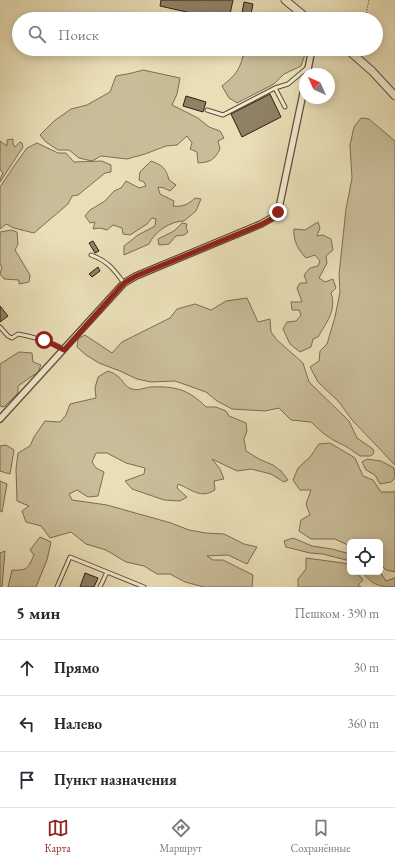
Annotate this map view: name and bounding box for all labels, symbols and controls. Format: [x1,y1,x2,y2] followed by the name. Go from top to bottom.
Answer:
[12,12,383,56] search box
[26,23,48,45] icon: search
[58,25,99,44] text: Поиск
[299,68,335,104] north arrow
[269,203,287,221] route end
[35,331,53,349] route start
[347,539,383,575] map controls
[347,539,383,575] button: locate
[16,602,60,624] text: 5 мин
[295,605,379,622] text: Пешком · 390 m
[16,657,38,679] icon: ahead
[54,658,99,677] text: Прямо
[354,659,379,676] text: 30 m
[16,713,38,735] icon: left
[54,714,102,733] text: Налево
[348,715,379,732] text: 360 m
[16,769,38,791] icon: arrive
[54,770,177,789] text: Пункт назначения
[44,817,71,855] tab: Карта
[160,817,202,855] tab: Маршрут
[291,817,351,855] tab: Сохранённые

